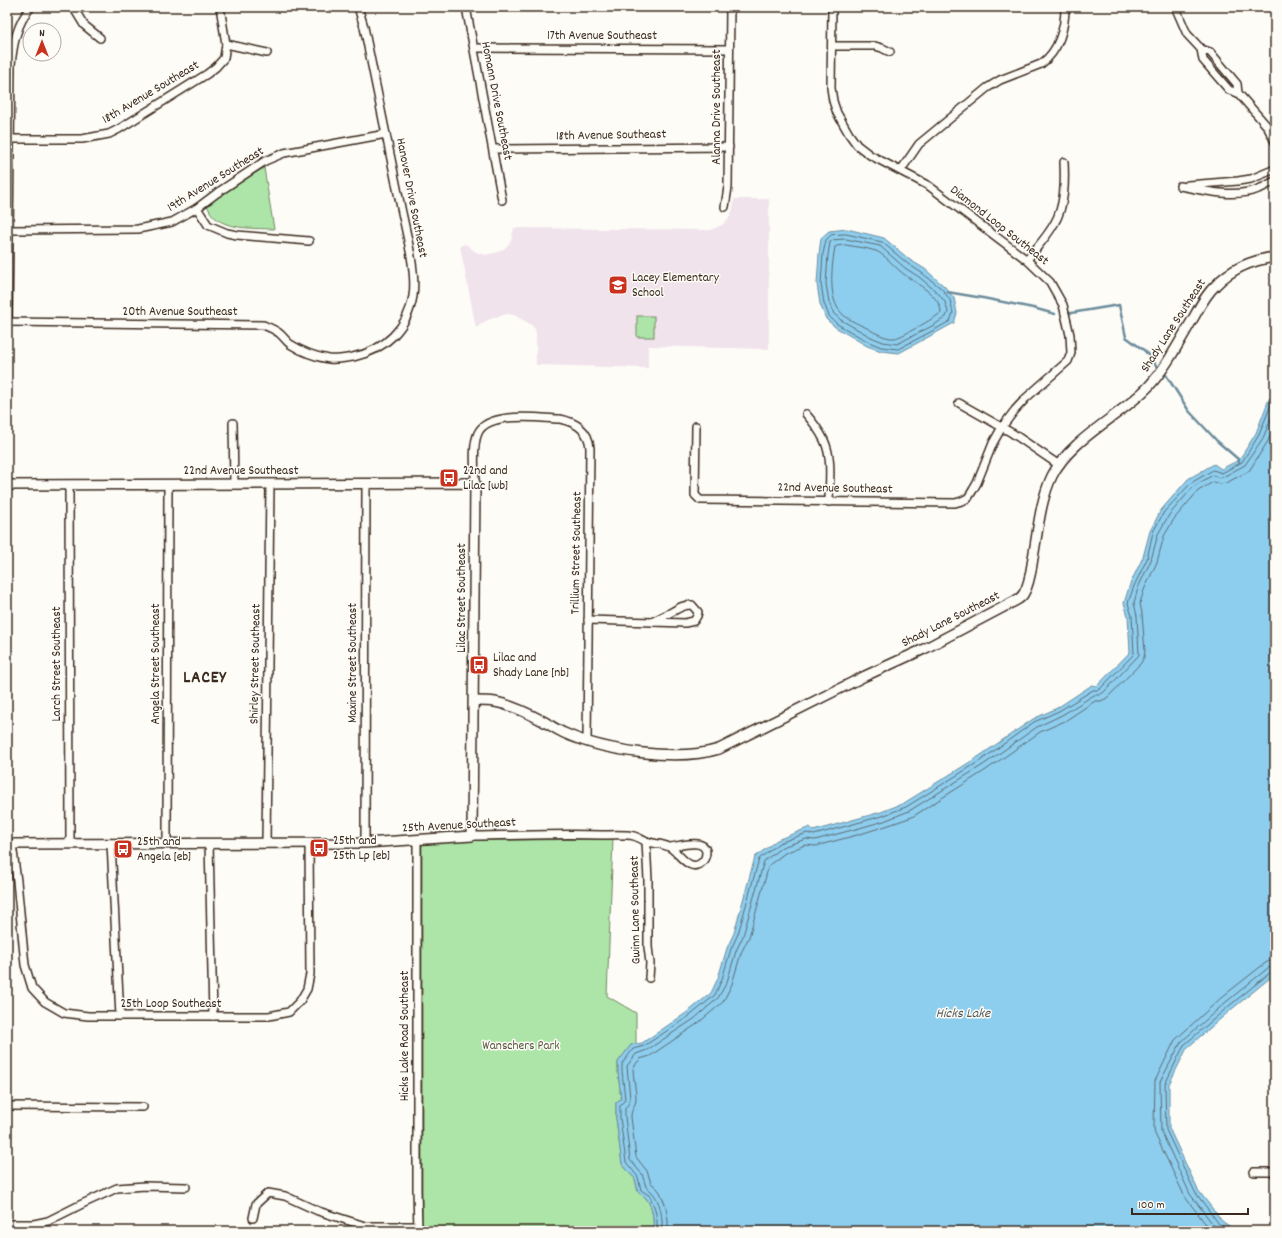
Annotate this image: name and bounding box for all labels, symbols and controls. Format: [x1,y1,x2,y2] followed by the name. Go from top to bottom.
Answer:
[22,22,62,62] north arrow
[39,26,45,42] text: N
[547,27,657,46] street label: 17th Avenue Southeast
[475,40,517,162] street label: Homann Drive Southeast
[708,49,727,165] street label: Alanna Drive Southeast
[99,56,203,130] street label: 18th Avenue Southeast
[556,126,667,146] street label: 18th Avenue Southeast
[390,137,432,260] street label: Hanover Drive Southeast
[164,142,268,217] street label: 19th Avenue Southeast
[946,181,1053,271] street label: Diamond Loop Southeast
[632,269,720,303] place label: Lacey Elementary School
[607,274,629,296] school or university icon: Lacey Elementary School
[1137,275,1212,377] street label: Shady Lane Southeast
[123,303,238,322] street label: 20th Avenue Southeast
[184,462,299,481] street label: 22nd Avenue Southeast
[463,462,508,496] place label: 22nd and Lilac [wb]
[438,467,460,489] bus stop icon: 22nd and Lilac [wb]
[777,478,893,500] street label: 22nd Avenue Southeast
[566,491,588,615] street label: Trillium Street Southeast
[453,543,472,653] street label: Lilac Street Southeast
[898,587,1004,653] street label: Shady Lane Southeast
[147,603,166,725] street label: Angela Street Southeast
[245,603,267,724] street label: Shirley Street Southeast
[344,603,363,723] street label: Maxine Street Southeast
[48,606,67,721] street label: Larch Street Southeast
[493,649,569,683] place label: Lilac and Shady Lane [nb]
[468,654,490,676] bus stop icon: Lilac and Shady Lane [nb]
[183,667,227,691] district label: LACEY
[402,814,517,838] street label: 25th Avenue Southeast
[333,832,390,866] place label: 25th and 25th Lp [eb]
[137,833,191,867] place label: 25th and Angela [eb]
[308,837,330,859] bus stop icon: 25th and 25th Lp [eb]
[112,838,134,860] bus stop icon: 25th and Angela [eb]
[626,855,646,964] street label: Gwinn Lane Southeast
[396,970,415,1101] street label: Hicks Lake Road Southeast
[120,995,222,1014] street label: 25th Loop Southeast
[936,1004,991,1024] water label: Hicks Lake
[482,1037,560,1056] park label: Wanschers Park
[1132,1190,1248,1216] scale bar
[1138,1197,1165,1214] text: 100 m

